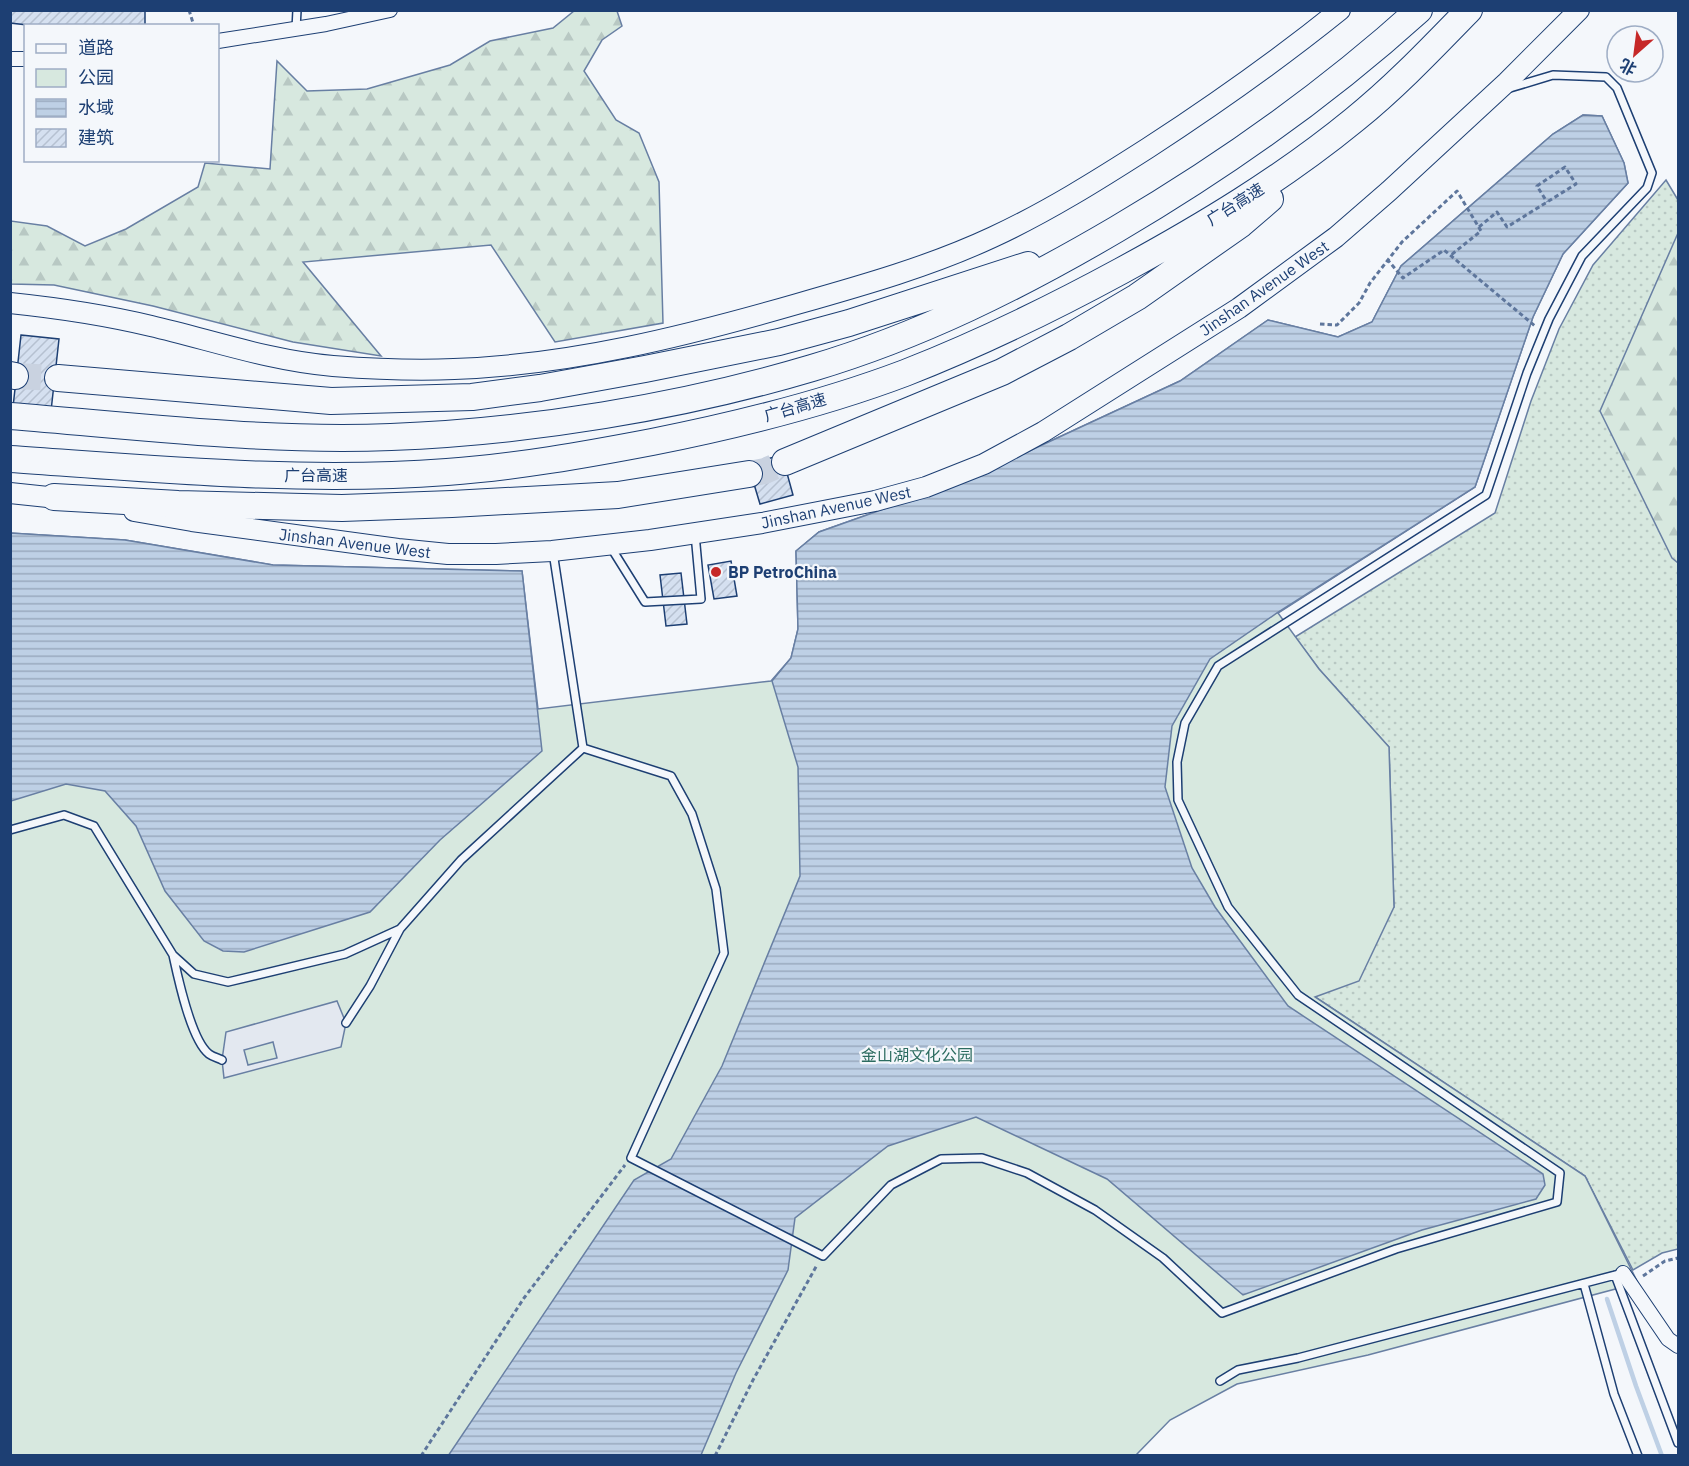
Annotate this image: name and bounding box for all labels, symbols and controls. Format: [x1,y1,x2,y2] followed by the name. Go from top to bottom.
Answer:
[24,24,219,162] legend
[1605,24,1665,84] north arrow
[78,36,114,59] text: 道路
[1616,55,1640,80] text: 北
[78,66,114,89] text: 公园
[78,96,114,119] text: 水域
[78,126,114,149] text: 建筑
[1203,179,1267,229] street label: 广台高速
[1196,236,1332,340] street label: Jinshan Avenue West
[761,389,829,425] street label: 广台高速
[284,465,348,485] street label: 广台高速
[759,481,913,533] street label: Jinshan Avenue West
[278,524,432,562] street label: Jinshan Avenue West
[728,562,837,582] place label: BP PetroChina
[709,565,723,579] marker: BP PetroChina
[861,1045,973,1065] park label: 金山湖文化公园

